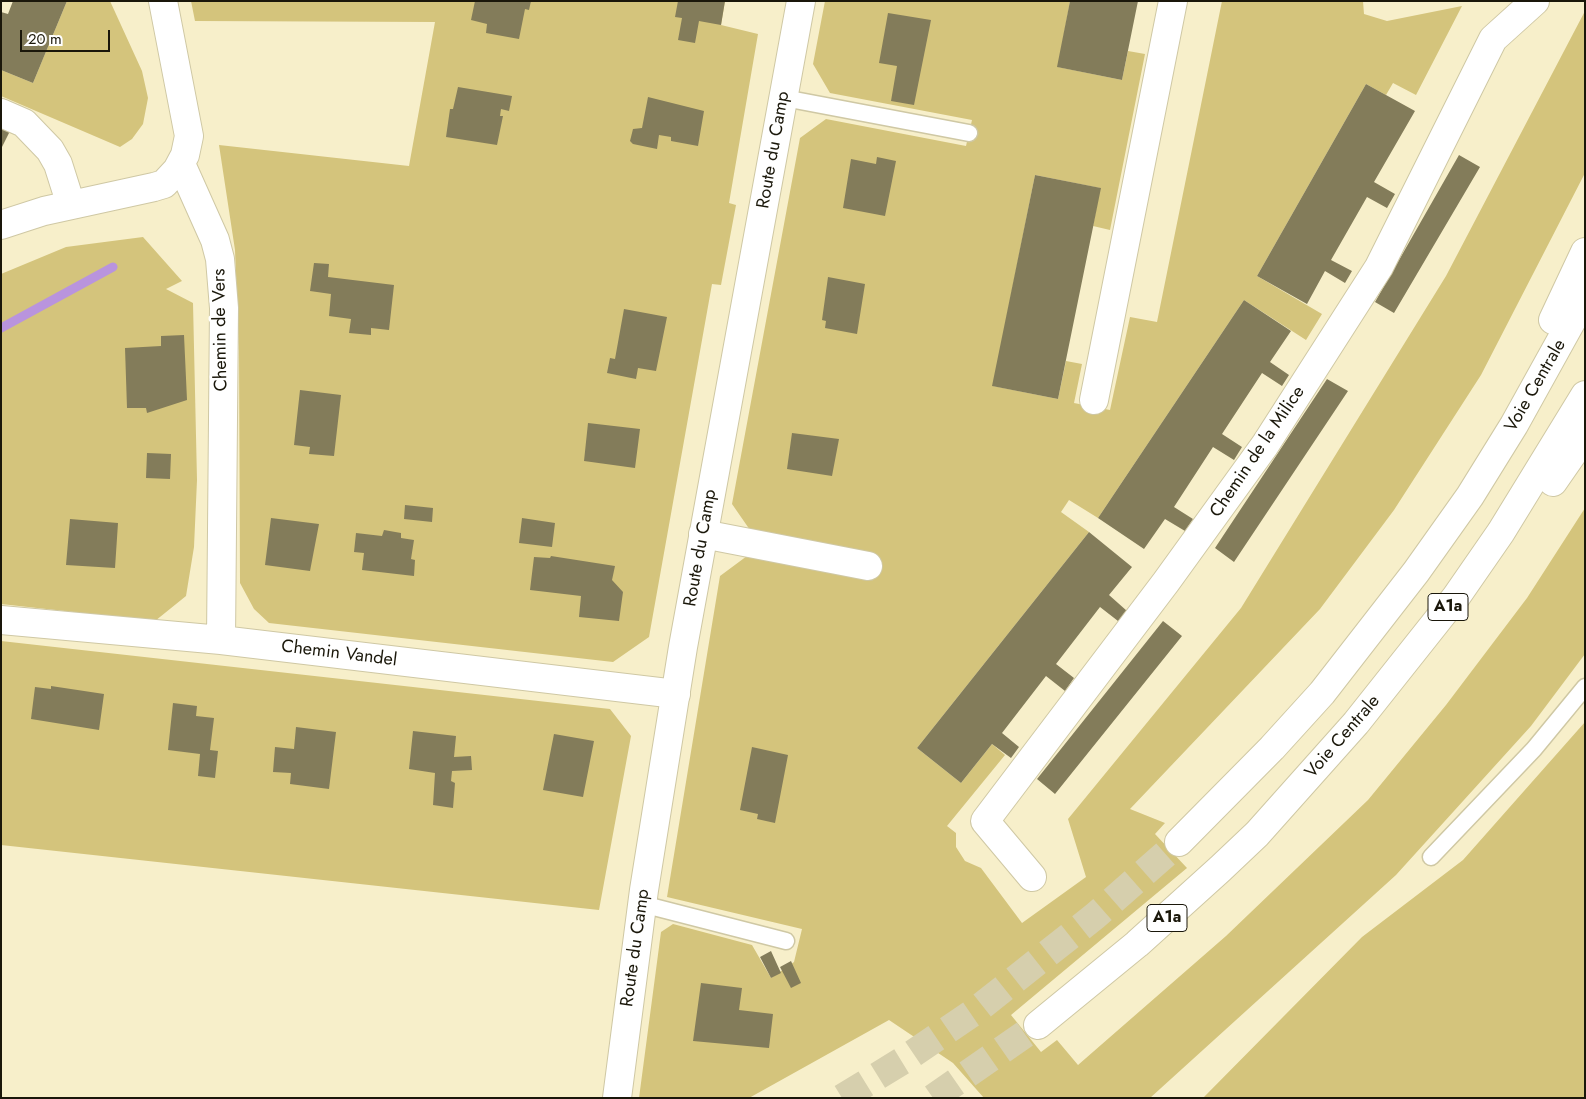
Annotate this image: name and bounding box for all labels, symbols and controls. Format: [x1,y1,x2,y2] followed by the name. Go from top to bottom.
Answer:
[22,20,112,52] scale bar
[28,28,62,50] text: 20 m
[753,90,795,210] street label: Route du Camp
[209,268,233,392] street label: Chemin de Vers
[1501,336,1571,436] street label: Voie Centrale
[1206,382,1310,522] street label: Chemin de la Milice
[680,488,722,608] street label: Route du Camp
[1428,594,1468,620] road number: A1a
[280,636,398,672] street label: Chemin Vandel
[1301,691,1385,783] street label: Voie Centrale
[617,888,655,1008] street label: Route du Camp
[1147,904,1187,931] road number: A1a

